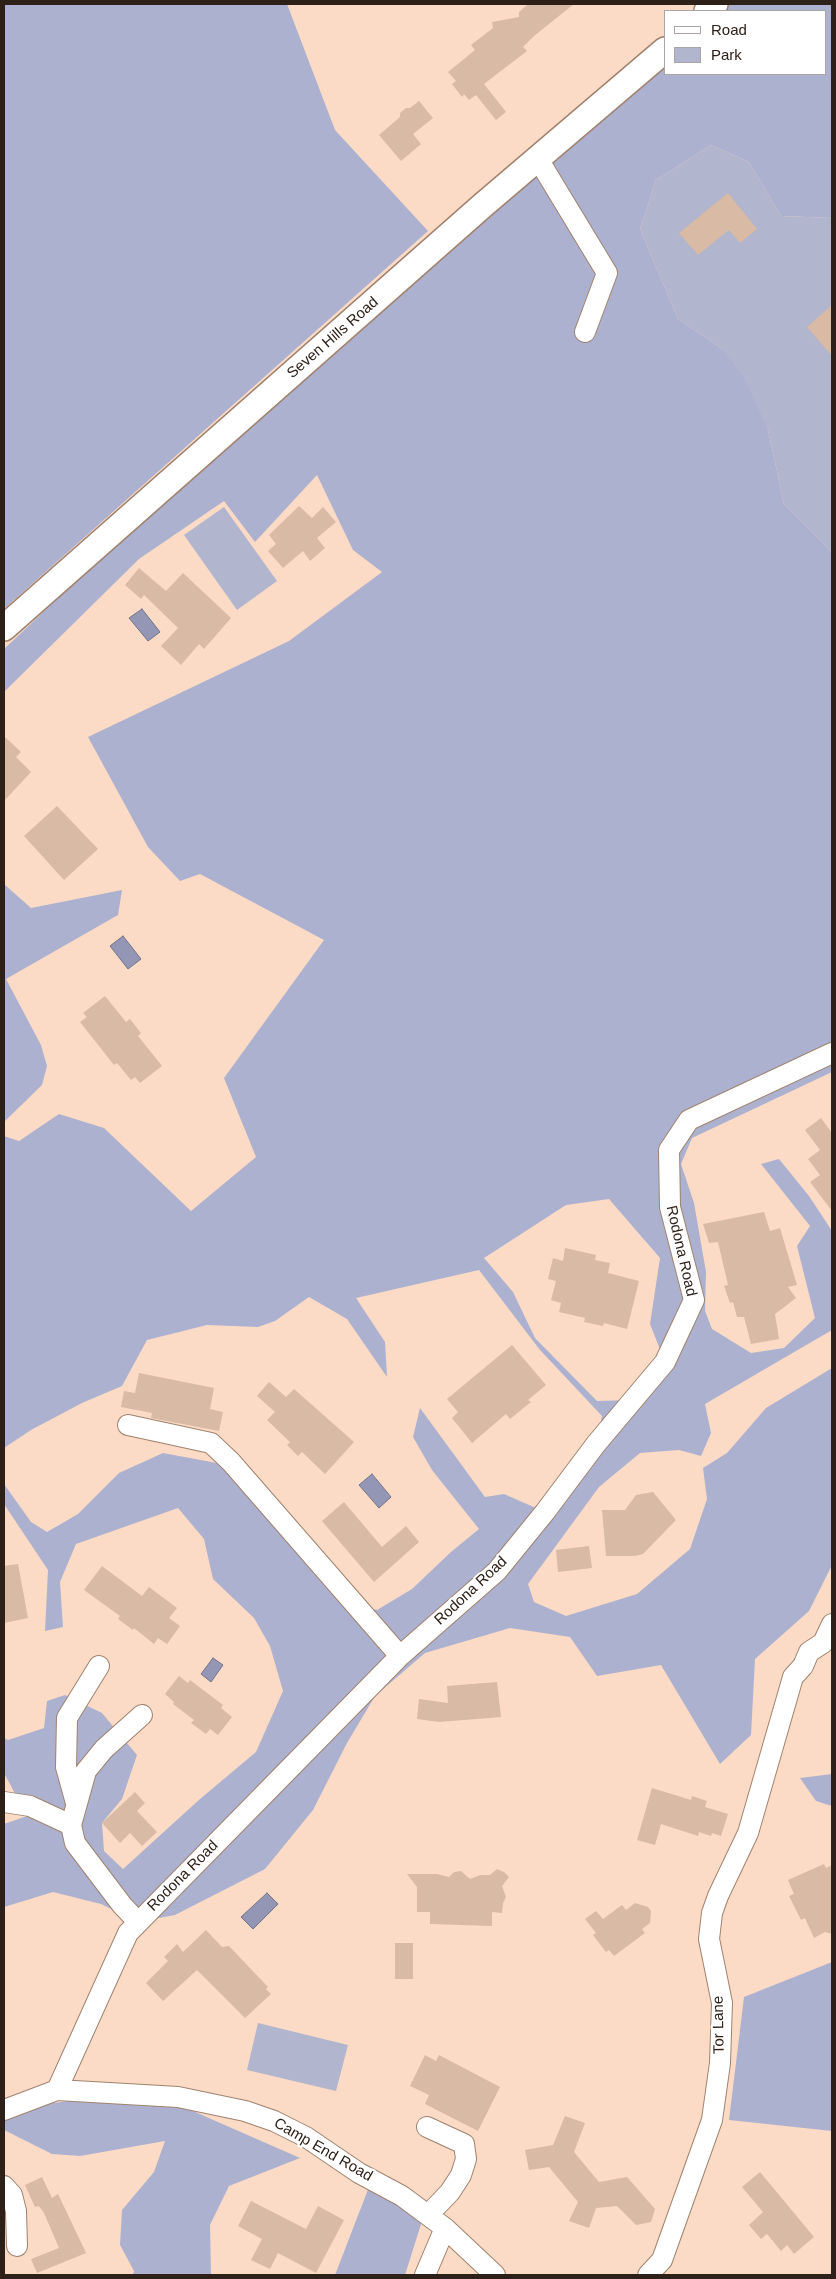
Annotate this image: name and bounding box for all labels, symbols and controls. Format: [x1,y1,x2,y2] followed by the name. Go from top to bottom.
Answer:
[664,10,826,75] legend
[711,21,747,38] text: Road
[711,46,742,63] text: Park
[284,293,382,383] street label: Seven Hills Road
[662,1204,700,1298] street label: Rodona Road
[431,1553,511,1629] street label: Rodona Road
[144,1837,222,1915] street label: Rodona Road
[709,1996,729,2054] street label: Tor Lane
[270,2114,376,2186] street label: Camp End Road

